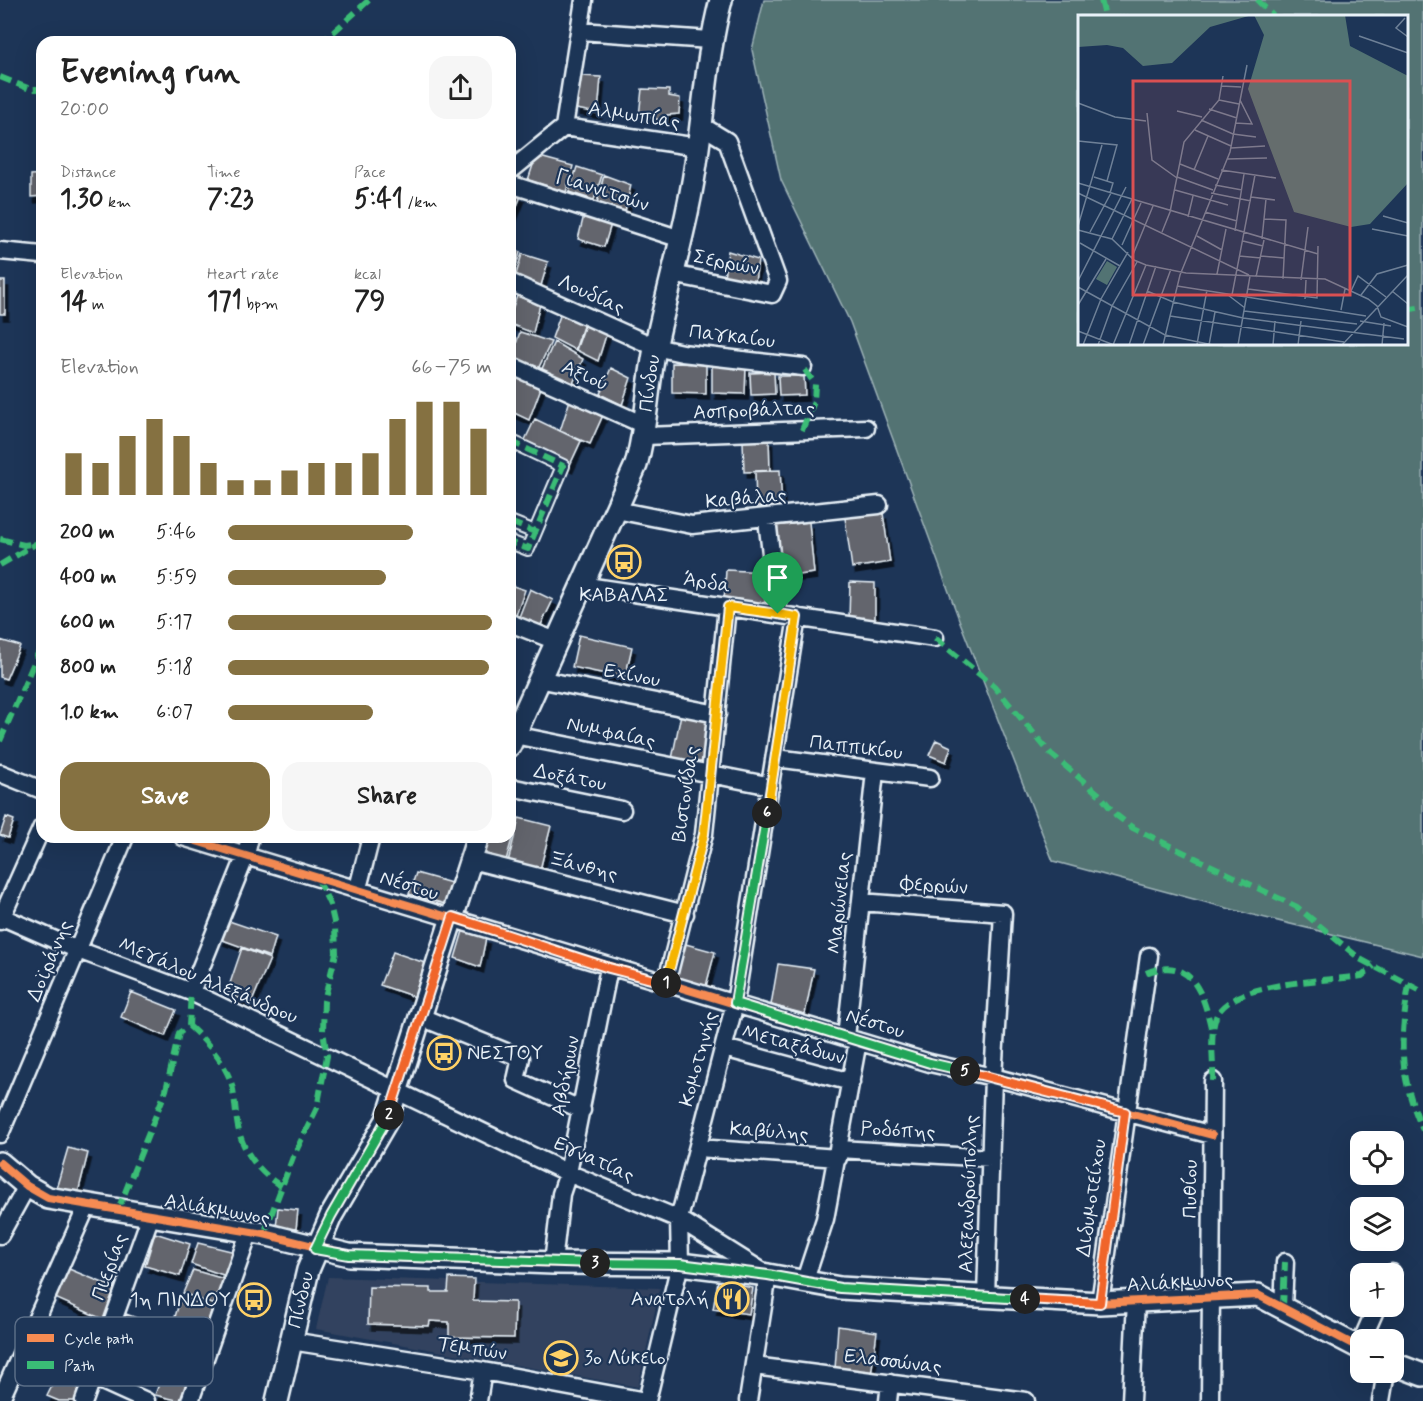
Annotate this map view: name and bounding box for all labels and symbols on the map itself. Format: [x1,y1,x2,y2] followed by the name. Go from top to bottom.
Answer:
[1078,15,1408,345] inset map
[586,95,682,137] street label: Αλμωπίας
[552,163,653,219] street label: Γιαννιτσών
[691,243,761,283] street label: Σερρών
[553,268,629,322] street label: Λουδίας
[687,318,777,356] street label: Παγκαίου
[633,353,667,413] street label: Πίνδου
[557,354,613,398] street label: Αξιού
[693,395,816,427] street label: Ασπροβάλτας
[704,482,788,516] street label: Καβάλας
[606,544,642,580] bus stop icon: ΚΑΒΑΛΑΣ
[752,552,803,614] pin
[682,566,733,600] street label: Άρδα
[579,582,669,609] place label: ΚΑΒΑΛΑΣ
[602,657,662,695] street label: Εχίνου
[564,710,658,756] street label: Νυμφαίας
[808,729,904,767] street label: Παππικίου
[666,744,706,844] street label: Βιστονίδας
[532,758,608,798] street label: Δοξάτου
[752,798,782,828] pin: 6
[546,845,620,889] street label: Ξάνθης
[821,850,859,955] street label: Μαρώνειας
[376,864,442,908] street label: Νέστου
[898,870,969,902] street label: Φερρών
[21,916,79,1006] street label: Δοϊράνης
[114,931,302,1031] street label: Μεγάλου Αλεξάνδρου
[651,968,681,998] pin: 1
[842,1002,908,1046] street label: Νέστου
[673,1008,725,1110] street label: Κομοτηνής
[739,1018,848,1072] street label: Μεταξάδων
[545,1033,587,1118] street label: Αβδήρων
[426,1035,462,1071] bus stop icon: ΝΕΣΤΟΥ
[467,1040,543,1067] place label: ΝΕΣΤΟΥ
[950,1056,980,1086] pin: 5
[374,1100,404,1130] pin: 2
[953,1114,985,1274] street label: Αλεξανδρούπολης
[729,1116,810,1148] street label: Καβύλης
[860,1116,936,1146] street label: Ροδόπης
[549,1130,639,1190] street label: Εγνατίας
[1070,1137,1114,1259] street label: Διδυμοτείχου
[1177,1159,1205,1219] street label: Πυθίου
[162,1187,272,1233] street label: Αλιάκμωνος
[85,1230,135,1304] street label: Πιερίας
[580,1248,610,1278] pin: 3
[1126,1267,1234,1299] street label: Αλιάκμωνος
[281,1269,321,1331] street label: Πίνδου
[714,1281,750,1317] restaurant icon: Ανατολή
[236,1282,272,1318] bus stop icon: 1η ΠΙΝΔΟΥ
[1010,1284,1040,1314] pin: 4
[631,1286,709,1313] place label: Ανατολή
[130,1287,231,1314] place label: 1η ΠΙΝΔΟΥ
[15,1317,213,1386] legend
[64,1329,134,1350] text: Cycle path
[435,1330,509,1368] street label: Τεμπών
[543,1340,579,1376] school or university icon: 3ο Λύκειο
[843,1343,943,1381] street label: Ελασσώνας
[584,1345,666,1372] place label: 3ο Λύκειο
[64,1356,95,1377] text: Path

